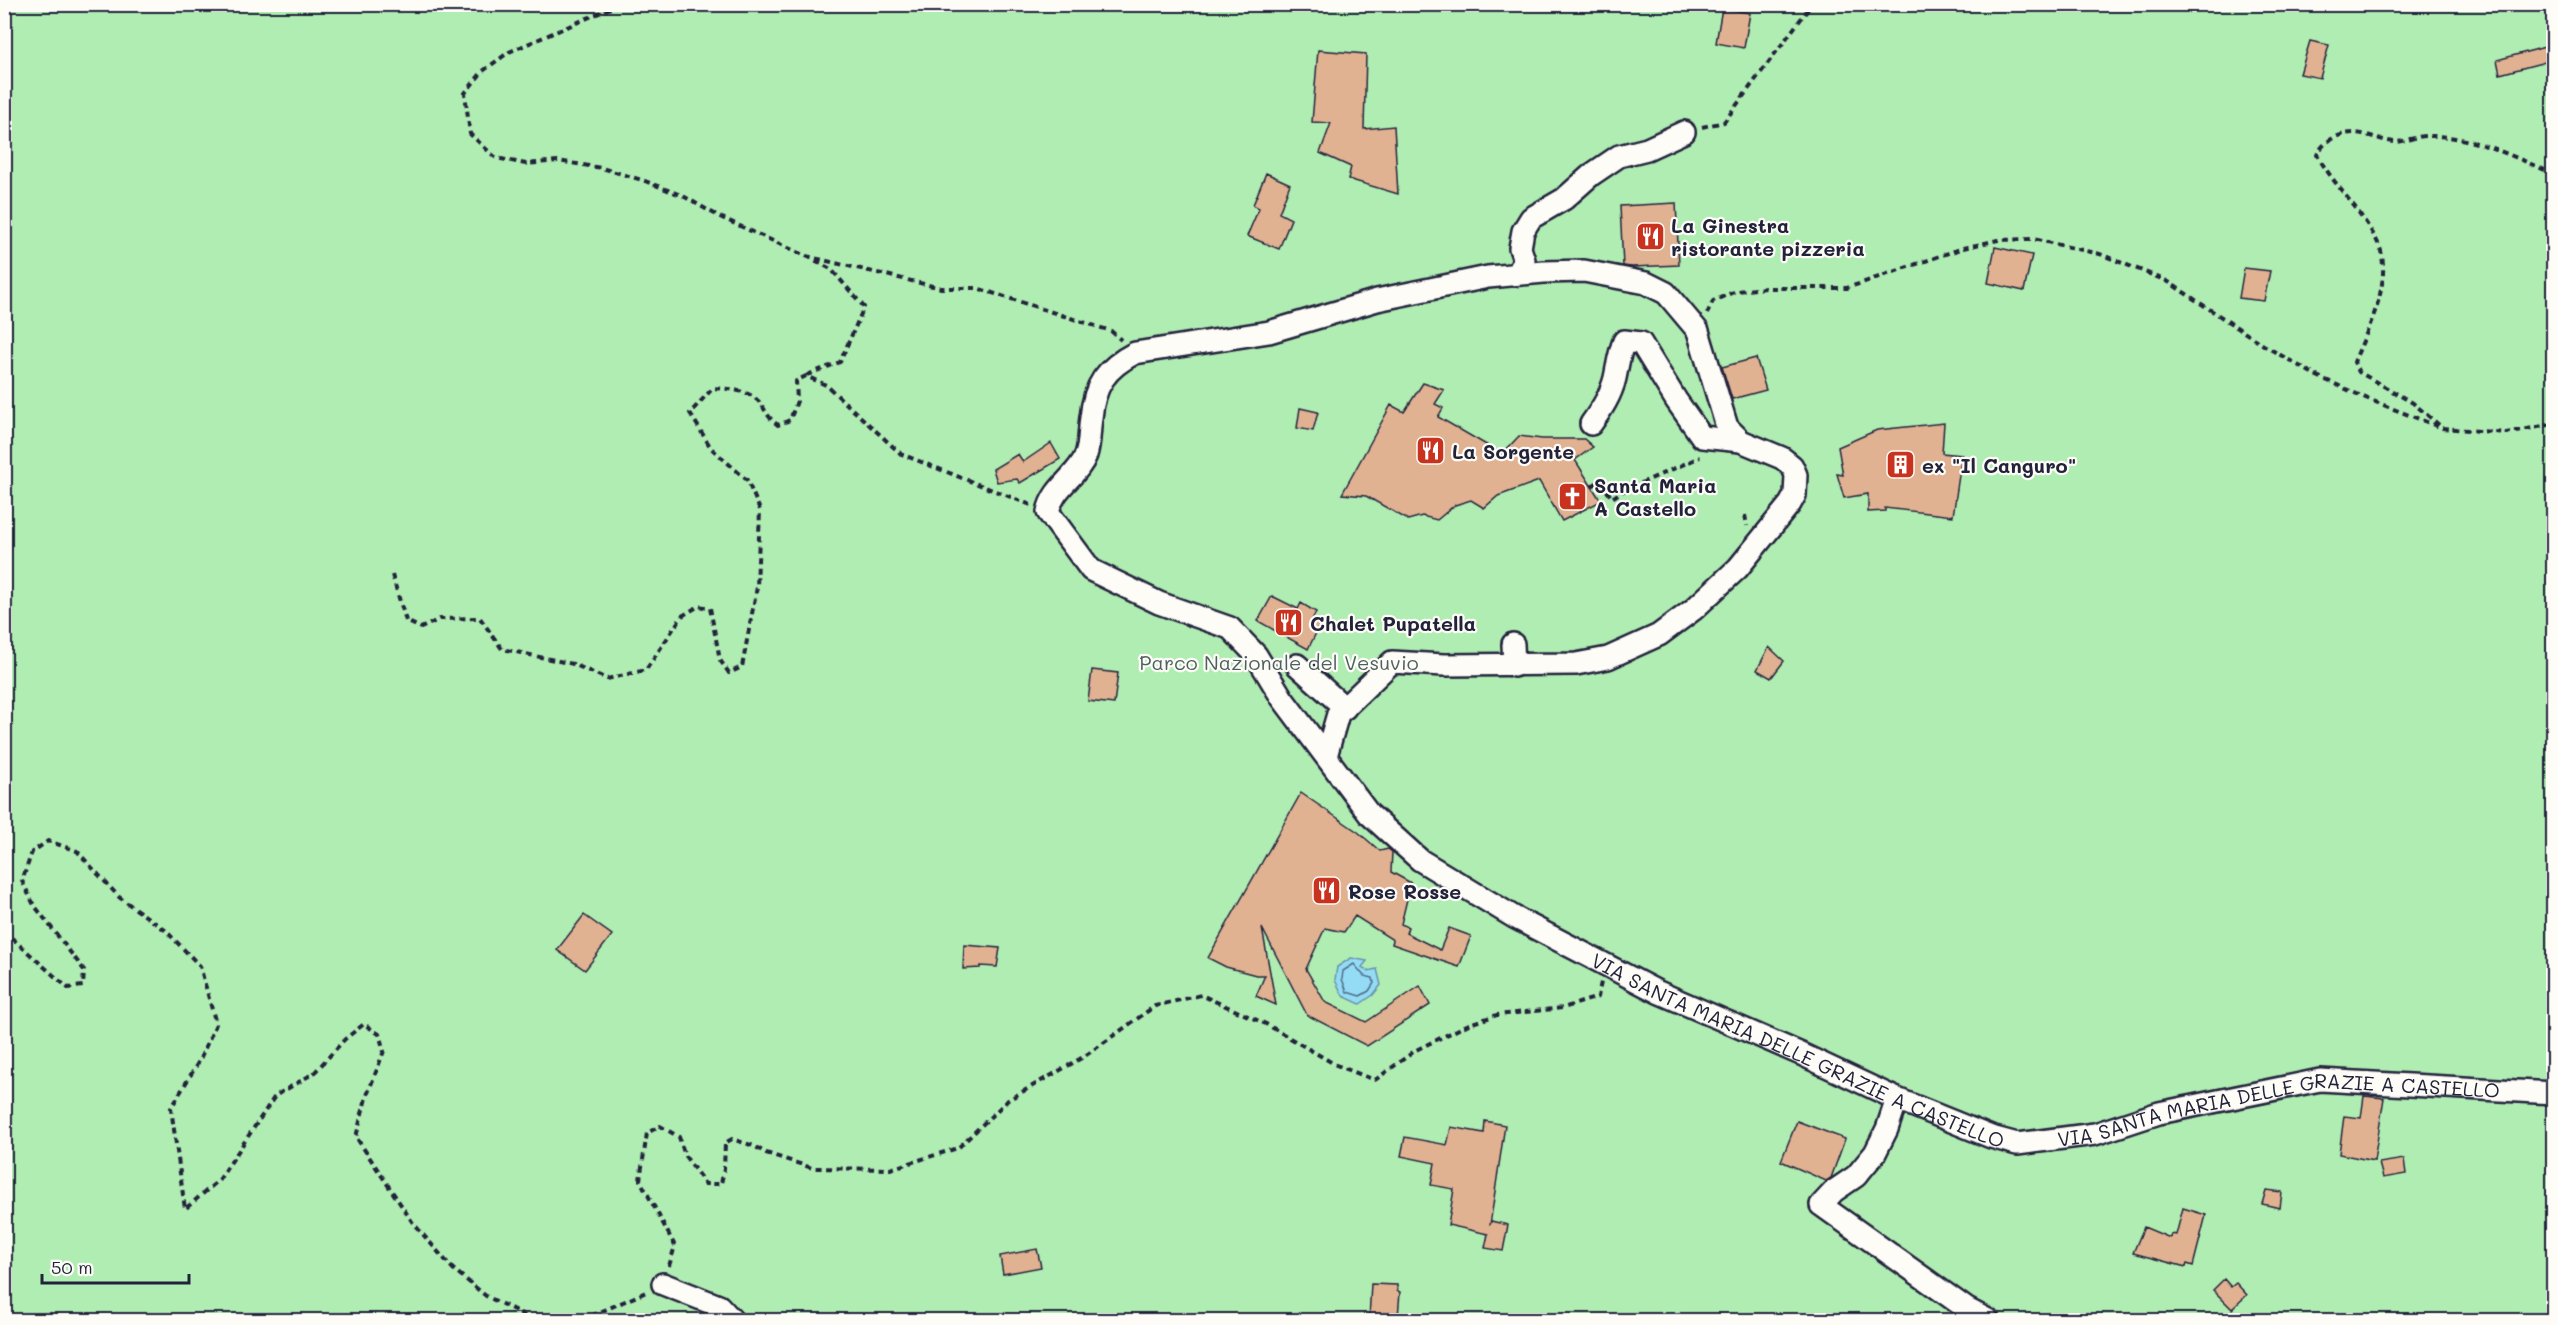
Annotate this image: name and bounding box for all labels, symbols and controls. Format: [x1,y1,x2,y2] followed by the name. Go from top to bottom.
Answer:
[1671,212,1865,261] place label: La Ginestra ristorante pizzeria
[1634,220,1666,252] restaurant icon: La Ginestra ristorante pizzeria
[1415,435,1447,467] restaurant icon: La Sorgente
[1452,438,1574,464] place label: La Sorgente
[1885,449,1917,481] building icon: ex "Il Canguro"
[1922,452,2077,478] place label: ex "Il Canguro"
[1594,472,1717,521] place label: Santa Maria A Castello
[1557,481,1589,513] church icon: Santa Maria A Castello
[1273,607,1305,639] restaurant icon: Chalet Pupatella
[1310,610,1476,636] place label: Chalet Pupatella
[1139,649,1419,675] park label: Parco Nazionale del Vesuvio
[1311,875,1343,907] restaurant icon: Rose Rosse
[1348,878,1461,904] place label: Rose Rosse
[1587,947,2007,1153] street label: VIA SANTA MARIA DELLE GRAZIE A CASTELLO
[2056,1067,2501,1152] street label: VIA SANTA MARIA DELLE GRAZIE A CASTELLO
[42,1247,189,1285] scale bar
[51,1255,93,1279] text: 50 m

